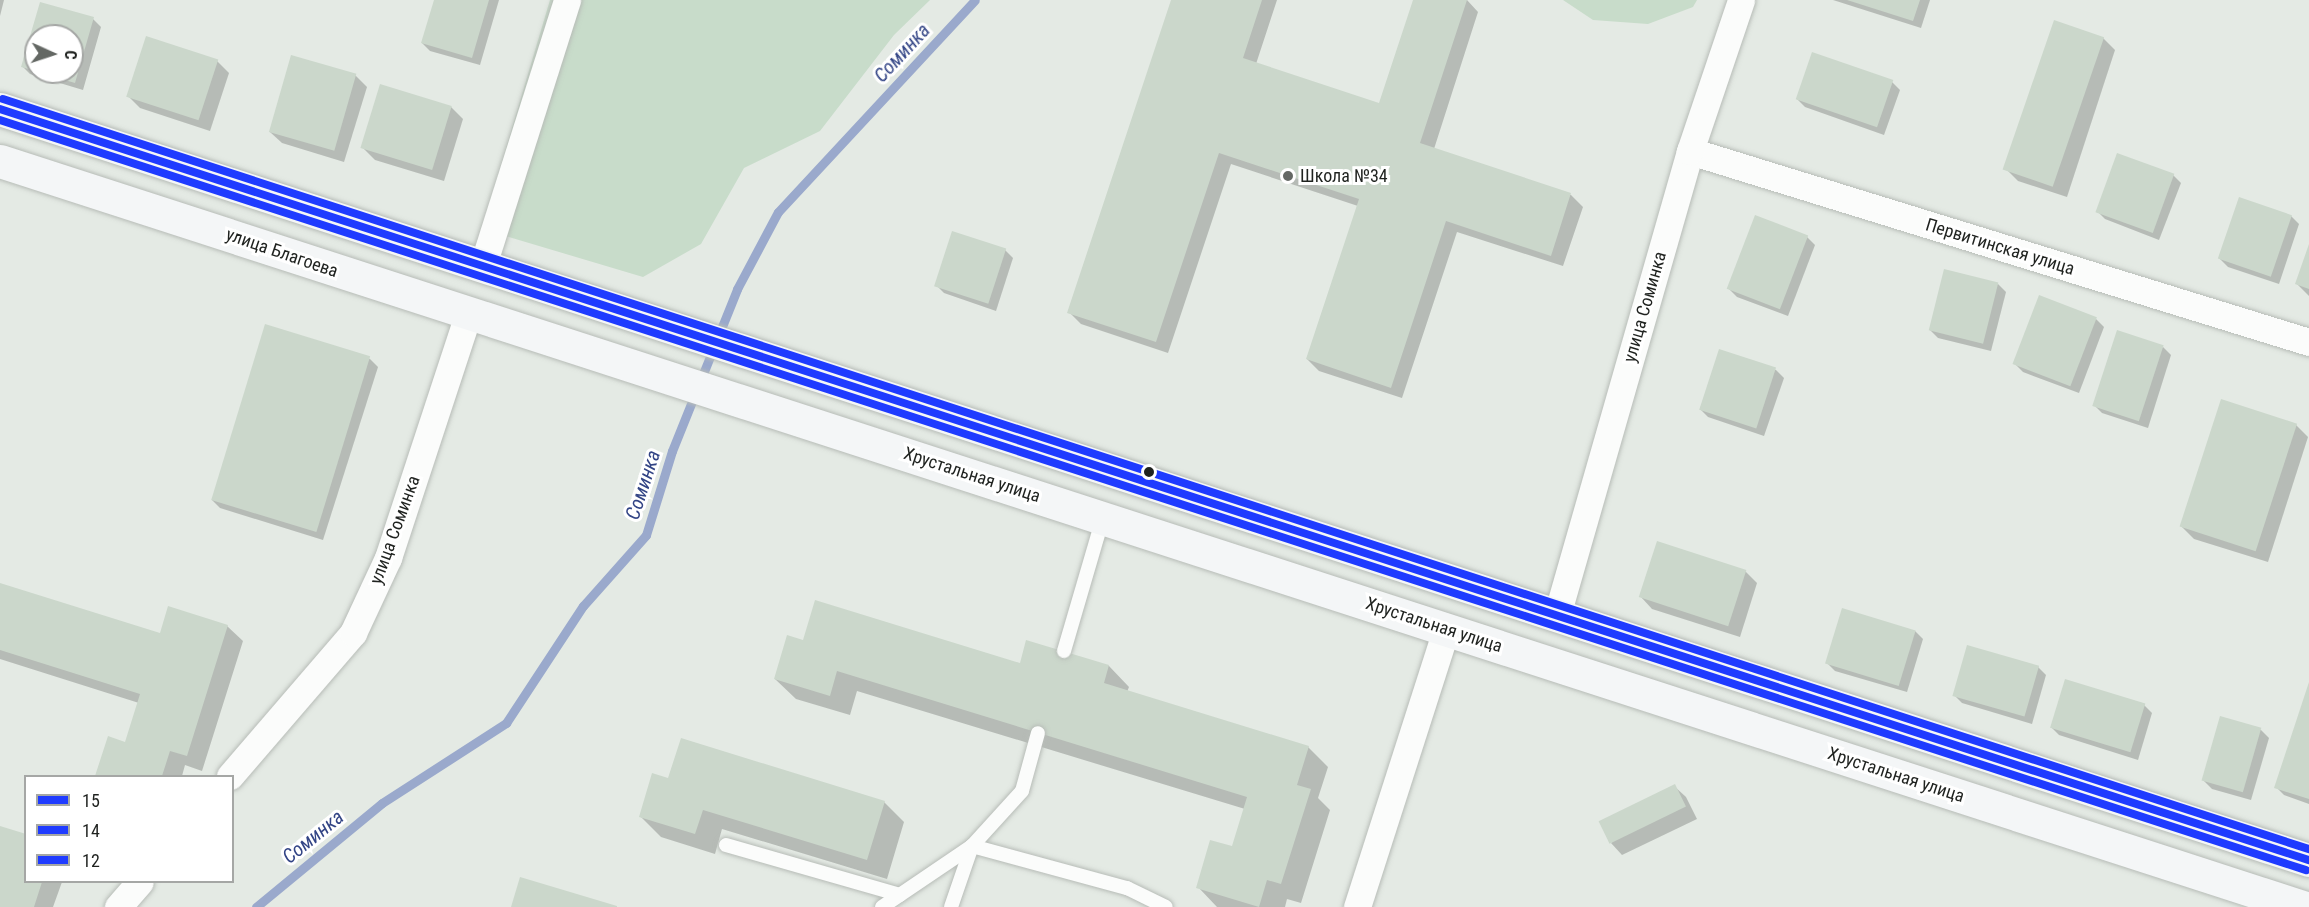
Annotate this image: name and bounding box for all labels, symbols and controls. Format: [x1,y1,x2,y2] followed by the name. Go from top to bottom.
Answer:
[869,19,935,87] water label: Соминка
[24,24,84,84] north arrow
[61,50,80,60] text: С
[1300,165,1388,187] place label: Школа №34
[1281,169,1295,183] marker: Школа №34
[1923,214,2077,280] street label: Первитинская улица
[223,224,341,282] street label: улица Благоева
[1619,249,1671,365] street label: улица Соминка
[901,443,1043,507] street label: Хрустальная улица
[621,447,665,523] water label: Соминка
[1143,466,1155,478] unlabelled marker
[365,473,425,587] street label: улица Соминка
[1363,593,1505,657] street label: Хрустальная улица
[1825,743,1967,807] street label: Хрустальная улица
[24,775,234,883] legend
[82,790,100,811] text: 15
[278,805,348,869] water label: Соминка
[82,820,100,841] text: 14
[82,850,100,871] text: 12

